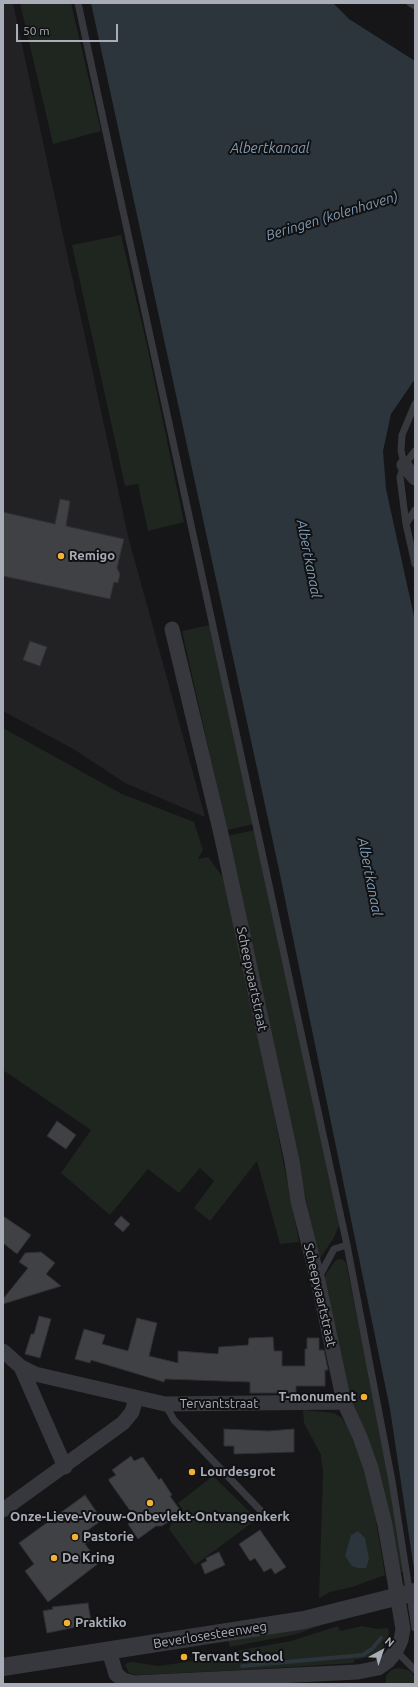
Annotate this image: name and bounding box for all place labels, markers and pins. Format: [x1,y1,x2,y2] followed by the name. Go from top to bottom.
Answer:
[69,548,115,564] place label: Remigo
[56,551,66,561] marker: Remigo
[278,1389,356,1405] place label: T-monument
[359,1392,369,1402] marker: T-monument
[200,1464,276,1480] place label: Lourdesgrot
[187,1467,197,1477] marker: Lourdesgrot
[145,1498,155,1508] marker: Onze-Lieve-Vrouw-Onbevlekt-Ontvangenkerk
[10,1509,290,1525] place label: Onze-Lieve-Vrouw-Onbevlekt-Ontvangenkerk
[83,1529,134,1545] place label: Pastorie
[70,1532,80,1542] marker: Pastorie
[62,1550,115,1566] place label: De Kring
[49,1553,59,1563] marker: De Kring
[75,1615,127,1631] place label: Praktiko
[62,1618,72,1628] marker: Praktiko
[192,1649,283,1665] place label: Tervant School
[179,1652,189,1662] marker: Tervant School

